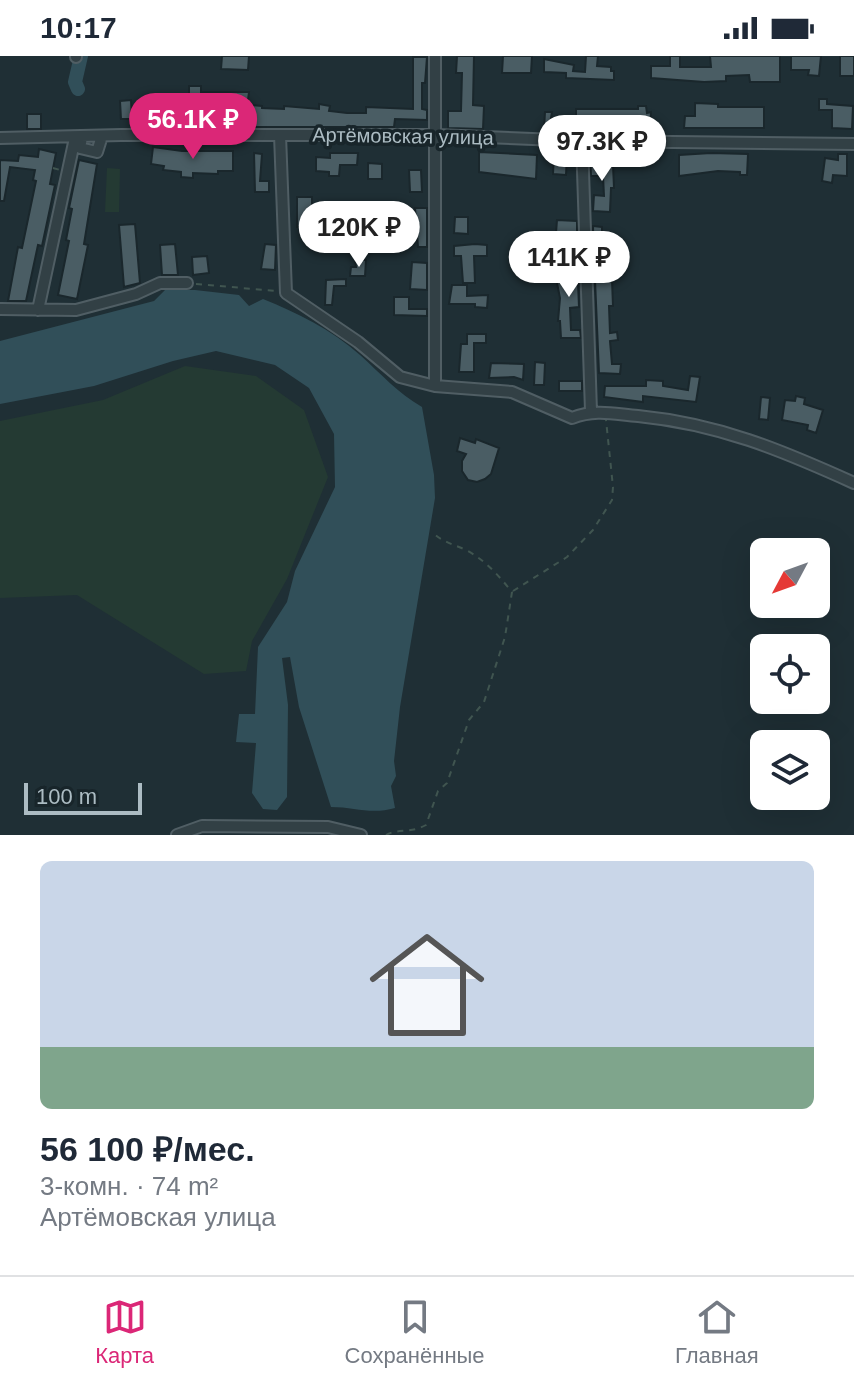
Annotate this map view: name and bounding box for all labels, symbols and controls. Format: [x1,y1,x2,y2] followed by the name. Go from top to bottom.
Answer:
[40,11,117,44] text: 10:17
[119,93,267,161] pin: 56.1K ₽
[147,104,239,134] text: 56.1K ₽
[528,115,676,183] pin: 97.3K ₽
[312,123,495,149] street label: Артёмовская улица
[556,126,648,156] text: 97.3K ₽
[294,201,424,269] pin: 120K ₽
[317,212,401,242] text: 120K ₽
[504,231,634,299] pin: 141K ₽
[527,242,611,272] text: 141K ₽
[750,538,830,618] north arrow
[750,538,830,810] map controls
[750,634,830,714] button: locate
[750,730,830,810] button: layers
[24,779,142,815] scale bar
[36,784,97,809] text: 100 m
[355,913,499,1057] icon: home
[40,1130,255,1168] text: 56 100 ₽/мес.
[40,1171,218,1201] text: 3-комн. · 74 m²
[40,1202,276,1232] text: Артёмовская улица
[95,1295,154,1369] tab: Карта
[345,1295,485,1369] tab: Сохранённые
[675,1295,759,1369] tab: Главная

